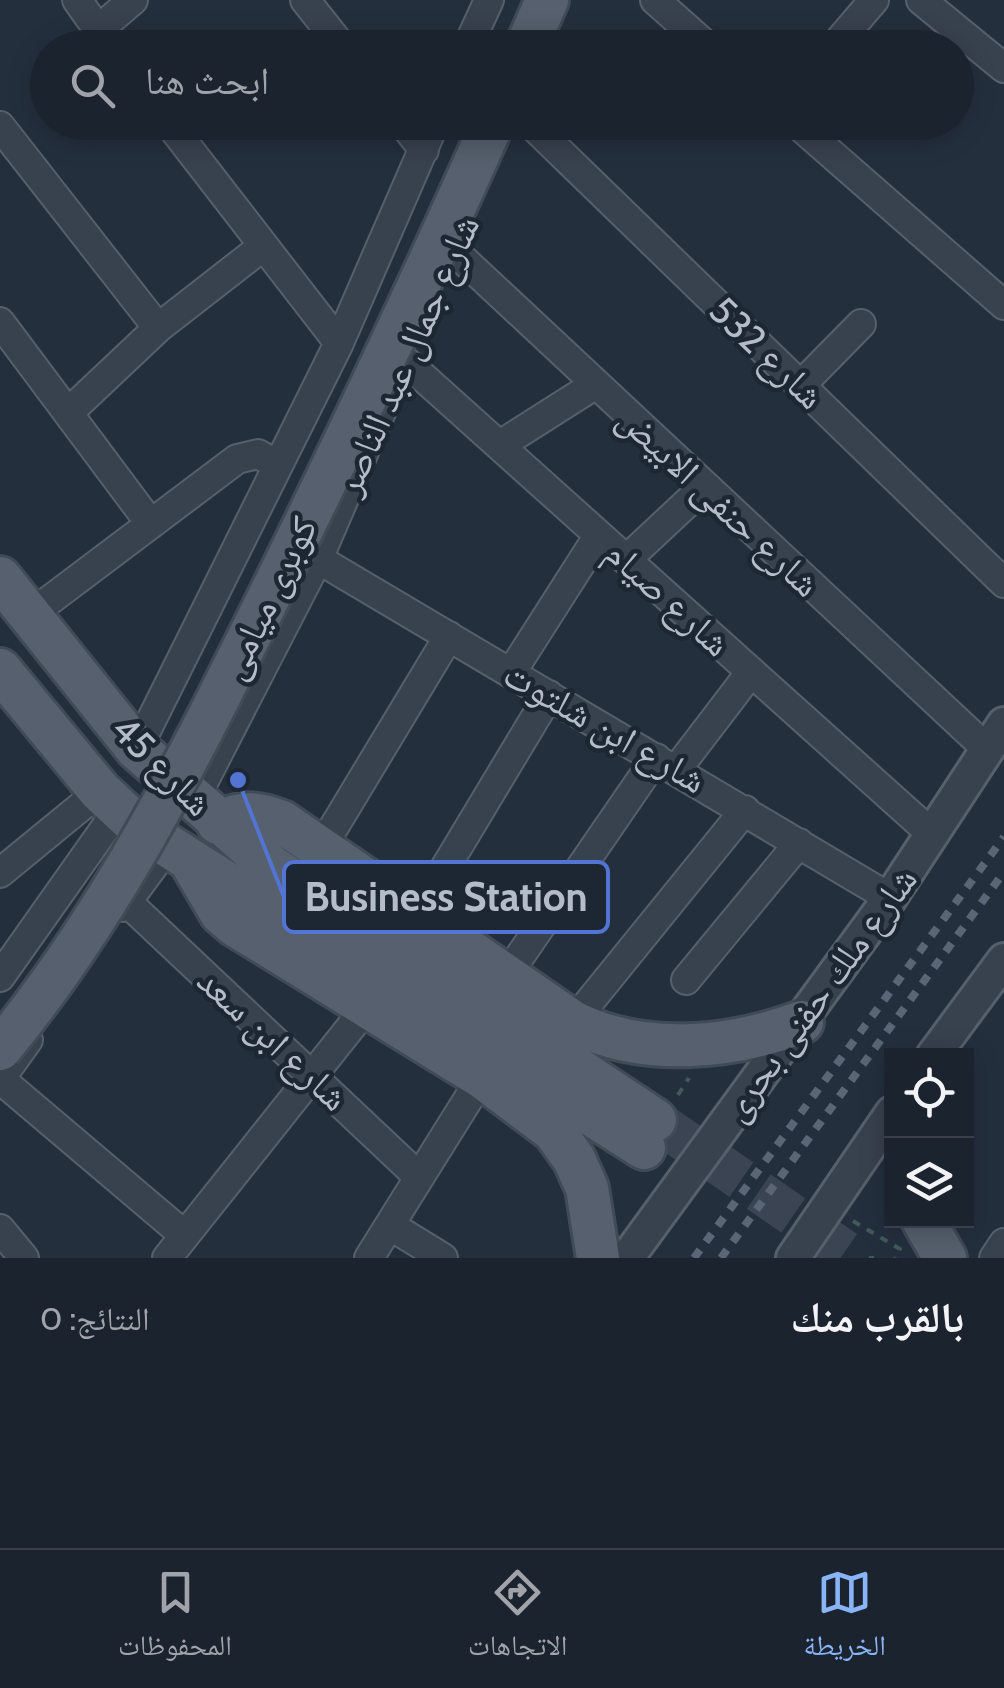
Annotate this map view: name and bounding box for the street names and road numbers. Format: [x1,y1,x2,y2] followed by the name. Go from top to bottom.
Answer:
[323,208,490,503] street label: شارع جمال عبد الناصر
[699,286,835,420] street label: شارع 532
[608,395,830,607] street label: شارع حنفى الابيض
[208,508,327,687] street label: كوبرى ميامى
[595,529,741,668] street label: شارع صيام
[495,650,715,804] street label: شارع ابن شلتوت
[101,705,223,827] street label: شارع 45
[710,857,928,1131] street label: شارع ملك حفنى بحرى
[187,957,359,1121] street label: شارع ابن سعد

